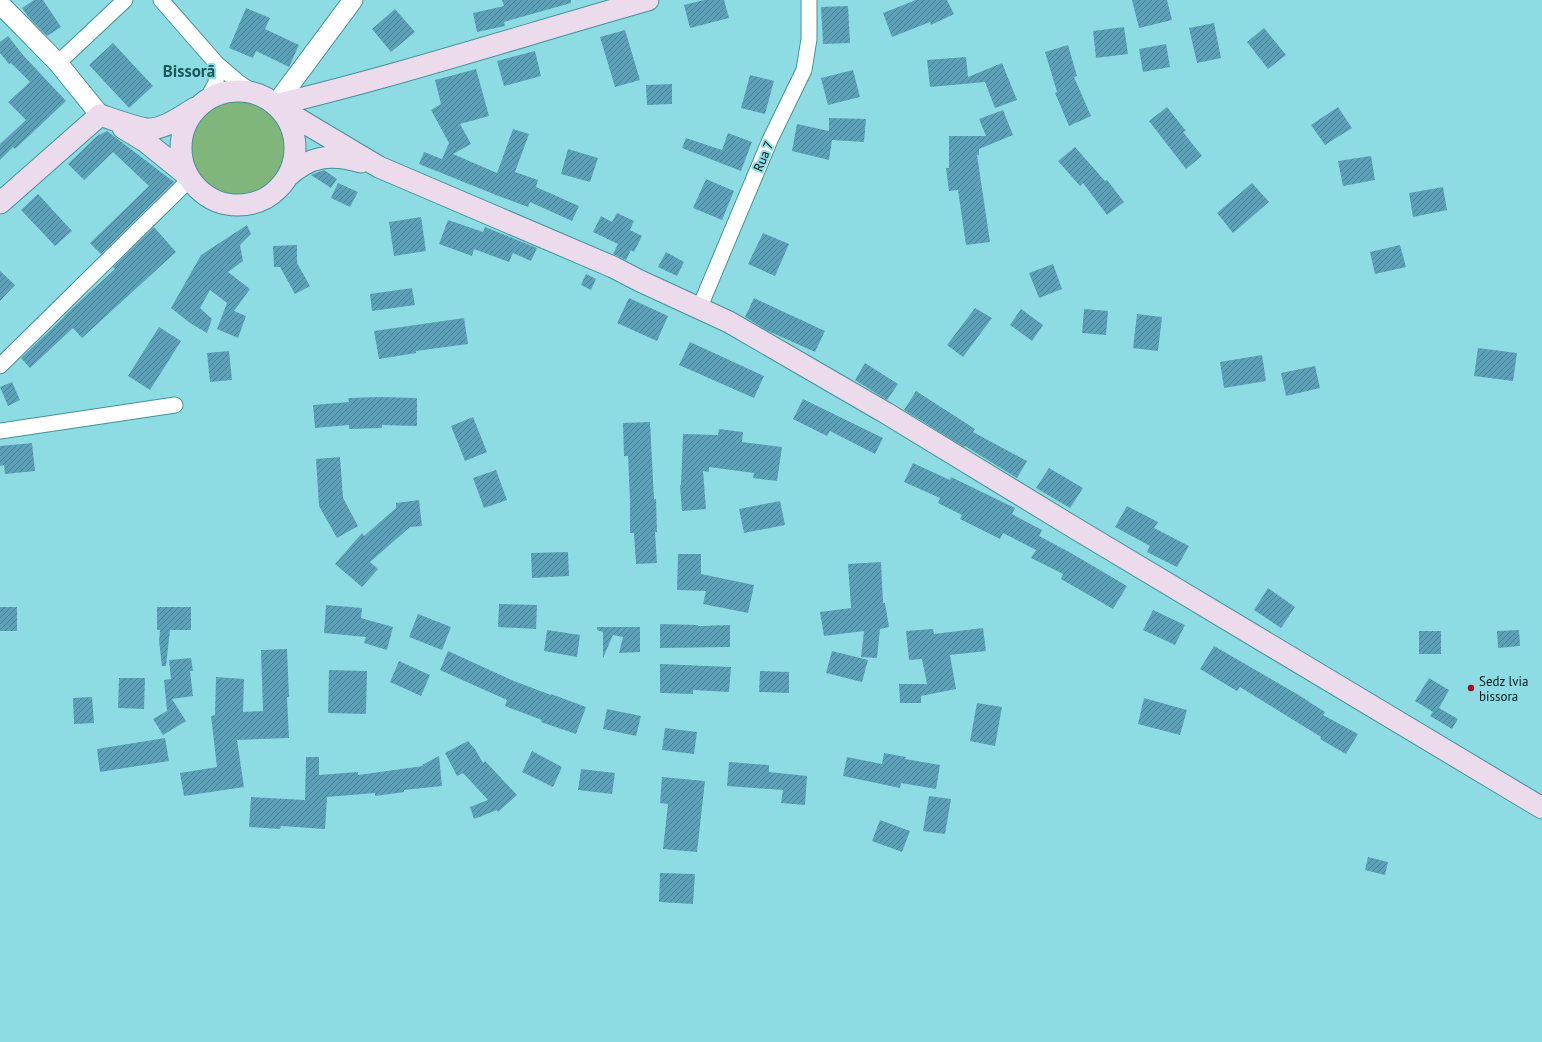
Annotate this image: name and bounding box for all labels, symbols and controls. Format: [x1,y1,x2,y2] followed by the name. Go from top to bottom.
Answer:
[163,60,215,82] district label: Bissorã
[749,138,777,174] street label: Rua 7
[1479,673,1528,705] place label: Sedz lvia bissora
[1466,683,1476,693] marker: Sedz lvia bissora

